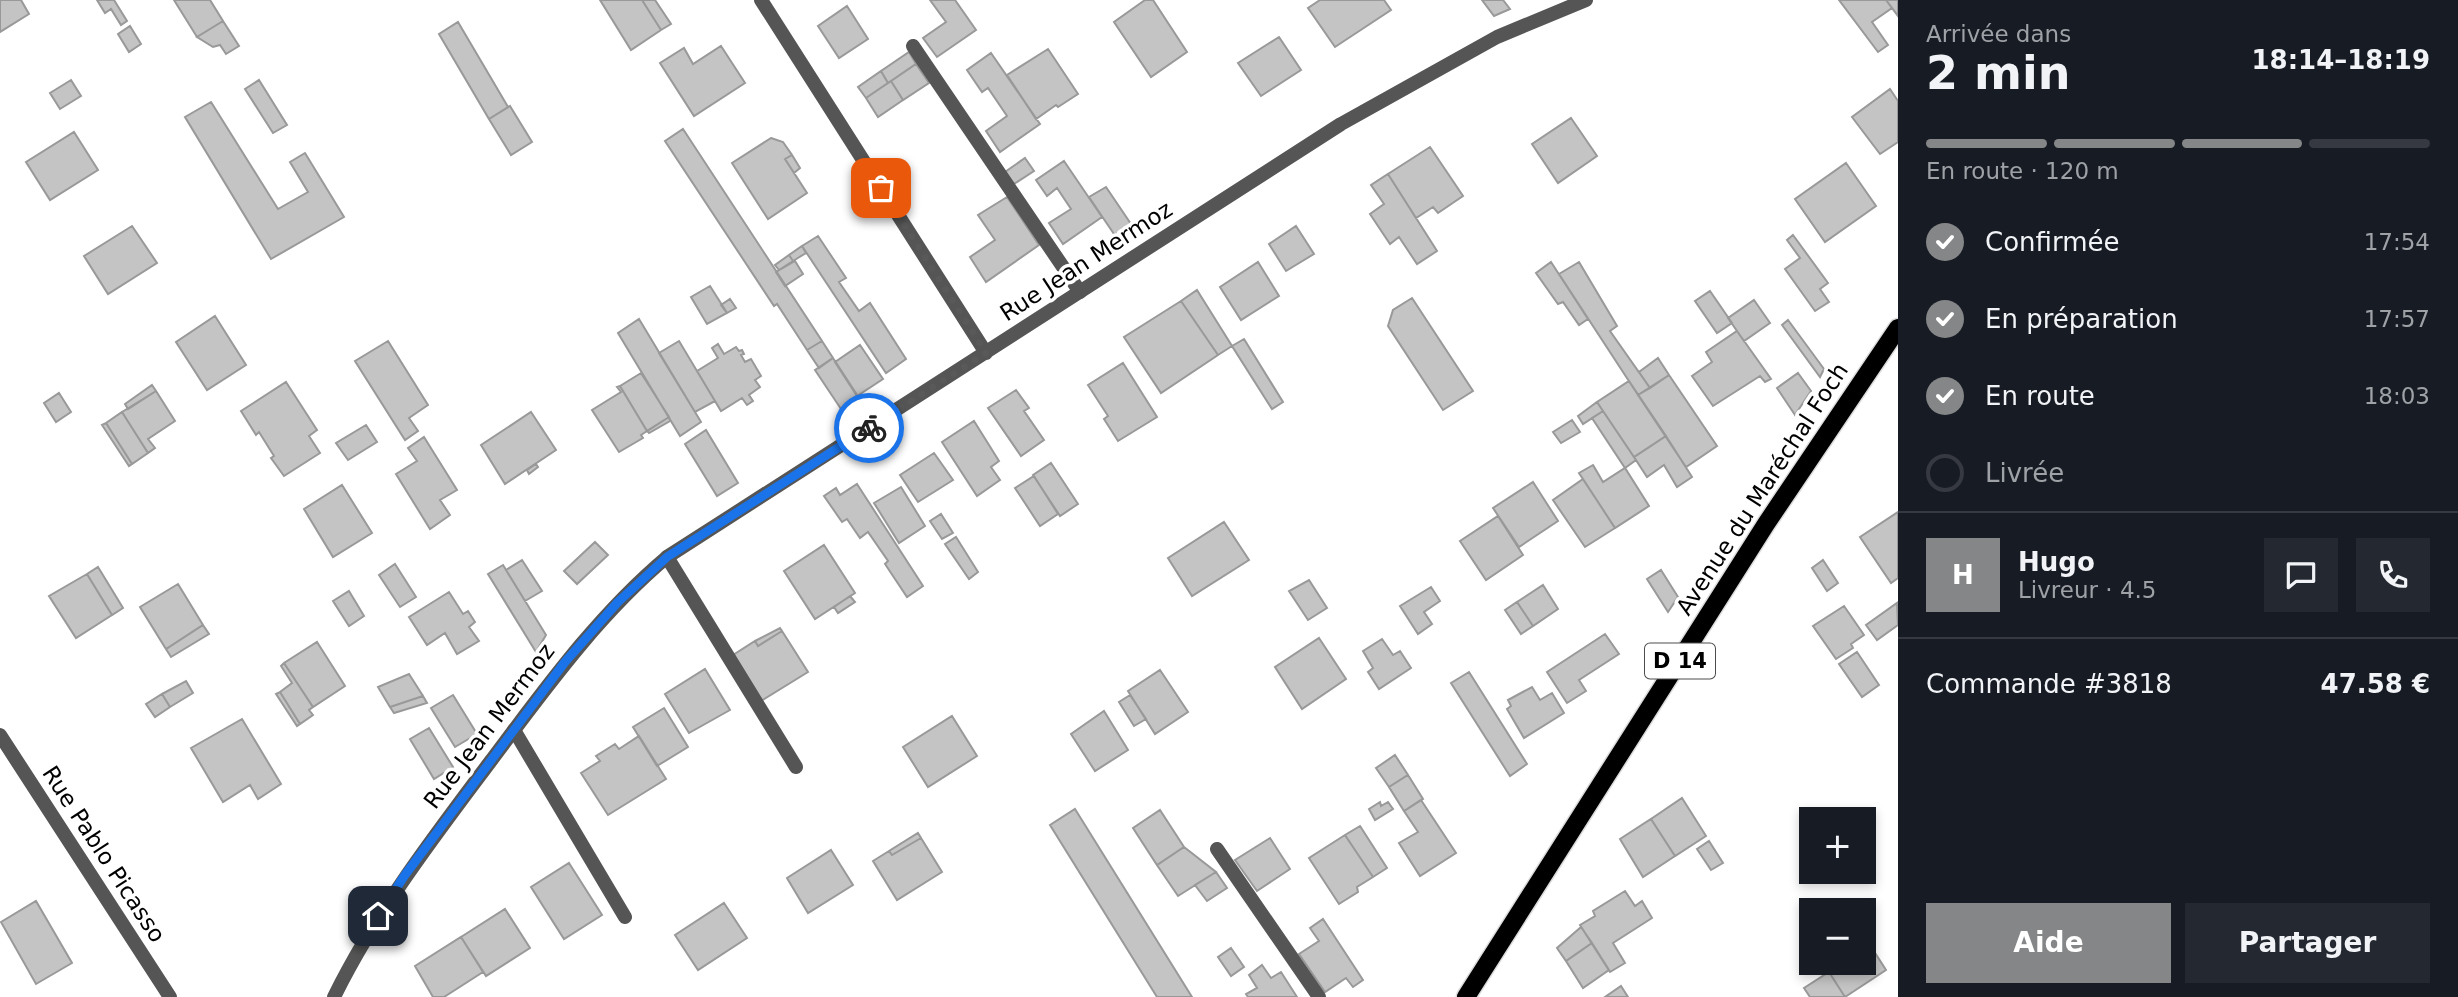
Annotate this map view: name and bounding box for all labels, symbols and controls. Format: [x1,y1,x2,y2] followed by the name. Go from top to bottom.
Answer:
[1926,21,2071,47] text: Arrivée dans
[2251,45,2430,75] text: 18:14–18:19
[1926,46,2070,100] text: 2 min
[851,158,911,218] pin
[1926,158,2119,184] text: En route · 120 m
[862,169,900,207] icon: bag
[995,196,1177,326] street label: Rue Jean Mermoz
[1926,223,1964,261] icon: check
[1985,227,2119,257] text: Confirmée
[2364,229,2430,255] text: 17:54
[1926,300,1964,338] icon: check
[1985,304,2178,334] text: En préparation
[2364,306,2430,332] text: 17:57
[1671,358,1853,620] street label: Avenue du Maréchal Foch
[1926,377,1964,415] icon: check
[1985,381,2095,411] text: En route
[2364,383,2430,409] text: 18:03
[834,393,904,463] courier
[850,409,888,447] icon: bike
[1985,458,2064,488] text: Livrée
[2264,538,2338,612] button: chat
[2356,538,2430,612] button: phone
[2018,547,2095,577] text: Hugo
[1952,560,1974,590] text: H
[2018,577,2156,603] text: Livreur · 4.5
[419,639,559,813] street label: Rue Jean Mermoz
[1645,644,1715,678] road number: D 14
[1926,669,2172,699] text: Commande #3818
[2321,669,2430,699] text: 47.58 €
[37,761,171,947] street label: Rue Pablo Picasso
[1799,807,1876,975] map controls
[1799,807,1876,884] button: +
[348,886,408,946] pin
[359,897,397,935] icon: home
[1799,898,1876,975] button: −
[1926,903,2171,983] button: Aide
[2185,903,2430,983] button: Partager

